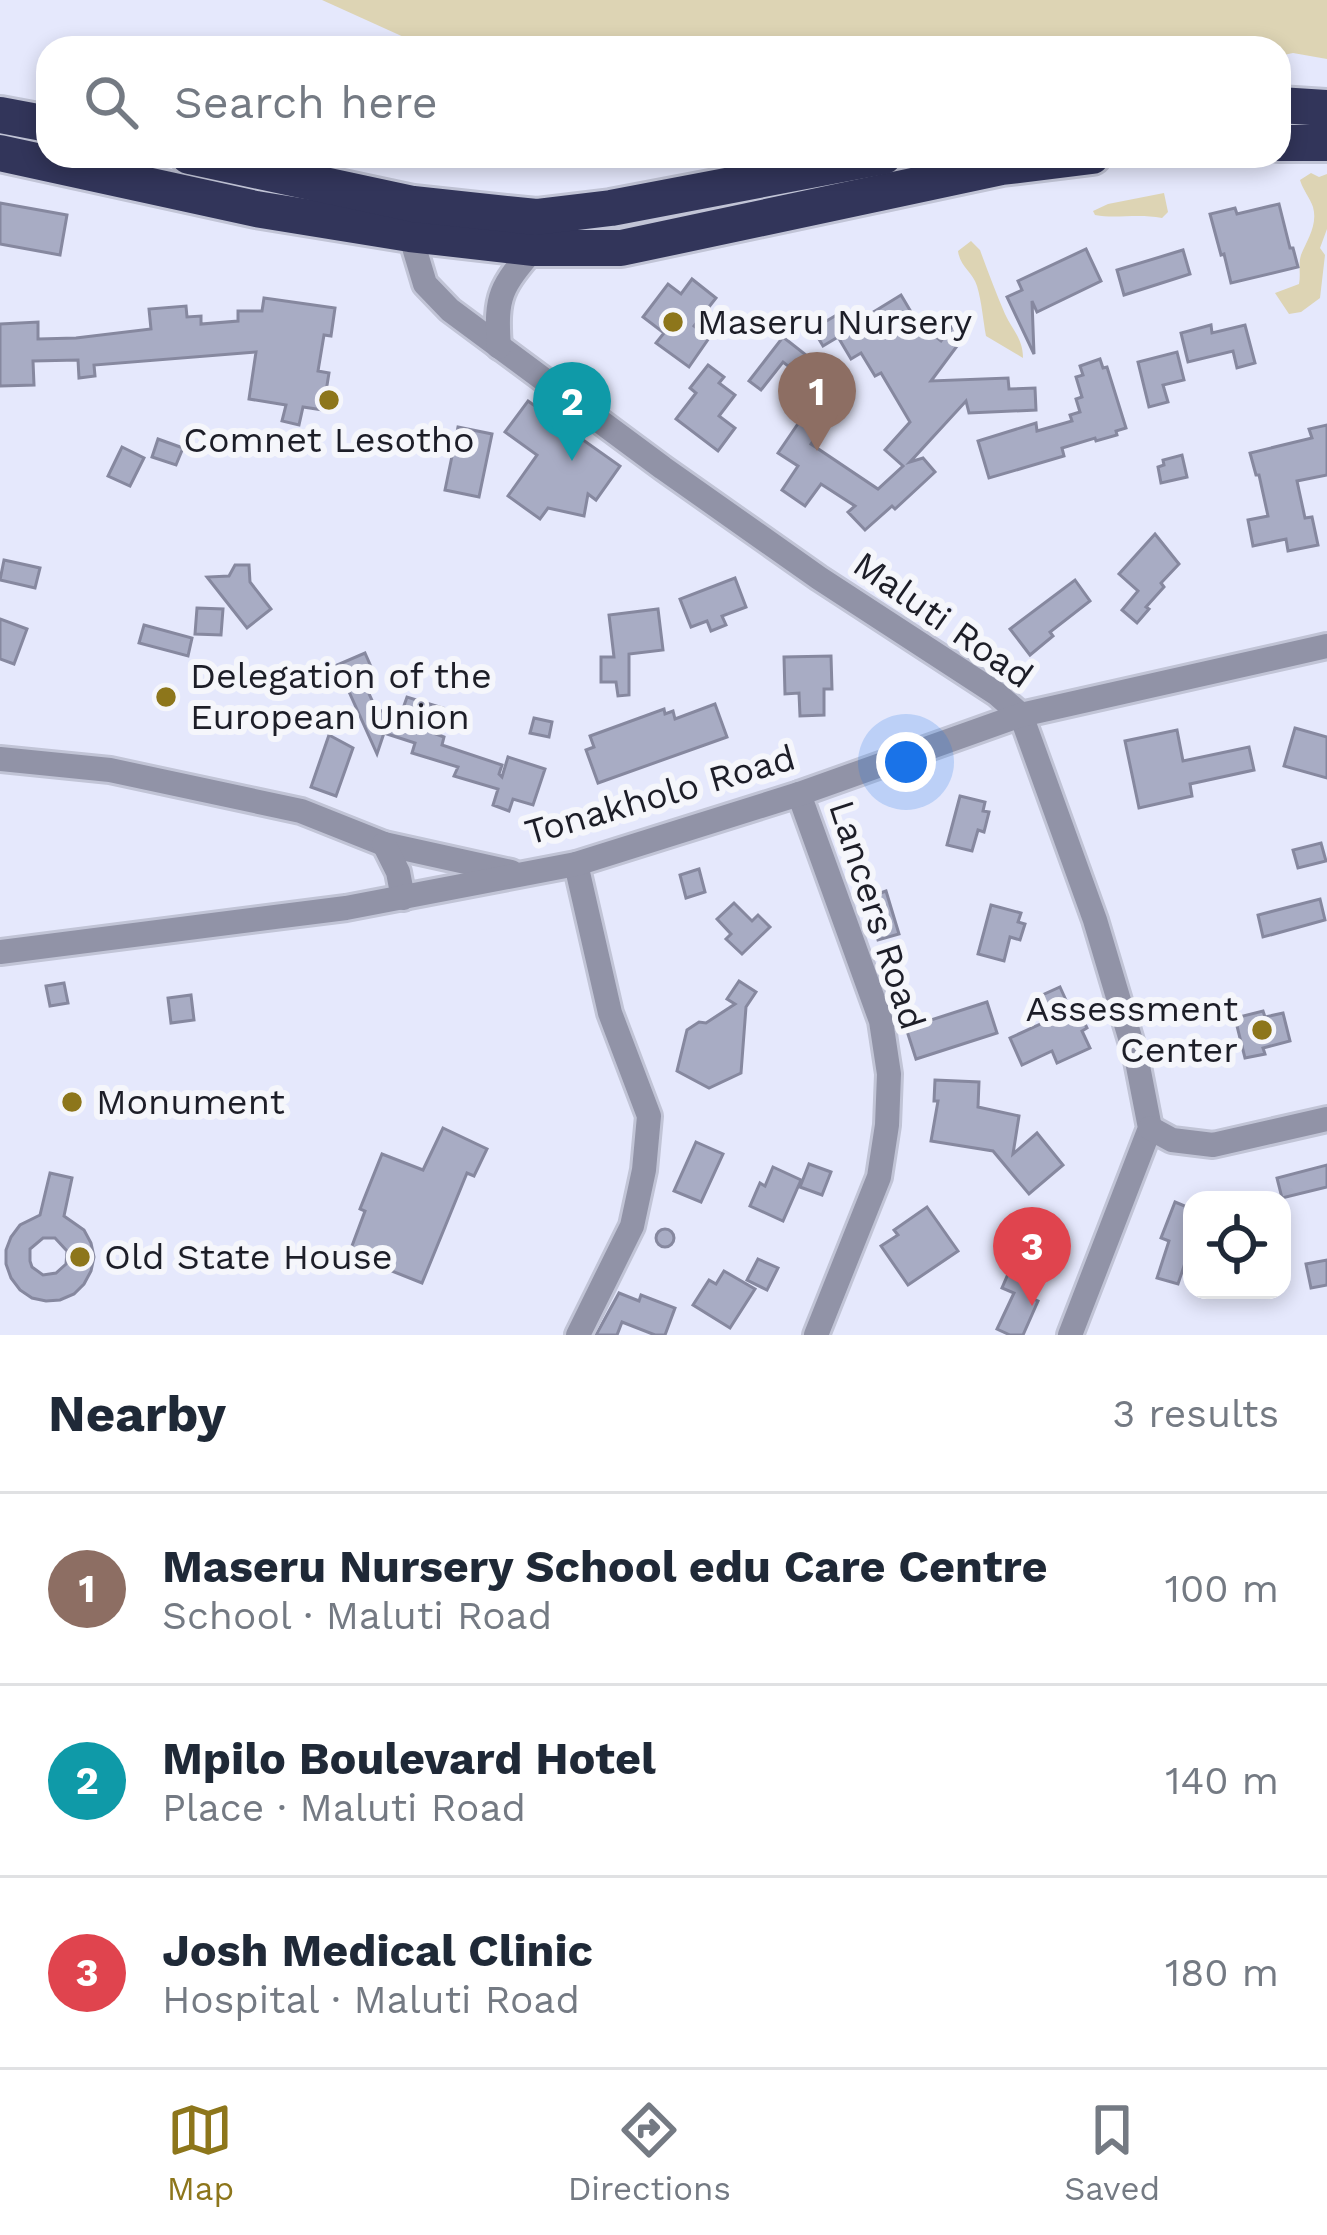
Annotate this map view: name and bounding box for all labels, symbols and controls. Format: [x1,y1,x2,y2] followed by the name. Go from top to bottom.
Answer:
[36,36,1291,168] search box
[78,69,144,135] icon: search
[174,76,438,129] text: Search here
[697,301,973,343] place label: Maseru Nursery
[660,309,686,335] marker: Maseru Nursery
[778,352,856,451] pin: 1
[533,362,611,461] pin: 2
[316,387,342,413] marker: Comnet Lesotho
[183,419,475,461] place label: Comnet Lesotho
[845,543,1041,697] street label: Maluti Road
[190,655,492,738] place label: Delegation of the European Union
[153,684,179,710] marker: Delegation of the European Union
[876,732,936,792] your location
[520,736,800,854] street label: Tonakholo Road
[820,795,934,1035] street label: Lancers Road
[1026,988,1238,1071] place label: Assessment Center
[1249,1017,1275,1043] marker: Assessment Center
[96,1081,285,1123] place label: Monument
[59,1089,85,1115] marker: Monument
[1183,1191,1291,1299] map controls
[1183,1191,1291,1299] button: locate
[993,1207,1071,1306] pin: 3
[104,1236,392,1278] place label: Old State House
[67,1244,93,1270] marker: Old State House
[48,1384,226,1443] text: Nearby
[1113,1391,1279,1436] text: 3 results
[162,1540,1048,1593] text: Maseru Nursery School edu Care Centre
[79,1566,95,1611] text: 1
[1165,1566,1279,1611] text: 100 m
[162,1593,552,1638] text: School · Maluti Road
[162,1732,656,1785] text: Mpilo Boulevard Hotel
[75,1758,99,1803] text: 2
[1165,1758,1279,1803] text: 140 m
[162,1785,526,1830] text: Place · Maluti Road
[162,1924,593,1977] text: Josh Medical Clinic
[75,1950,99,1995] text: 3
[1165,1950,1279,1995] text: 180 m
[162,1977,580,2022] text: Hospital · Maluti Road
[167,2097,234,2208] tab: Map
[568,2097,731,2208] tab: Directions
[1064,2097,1160,2208] tab: Saved

